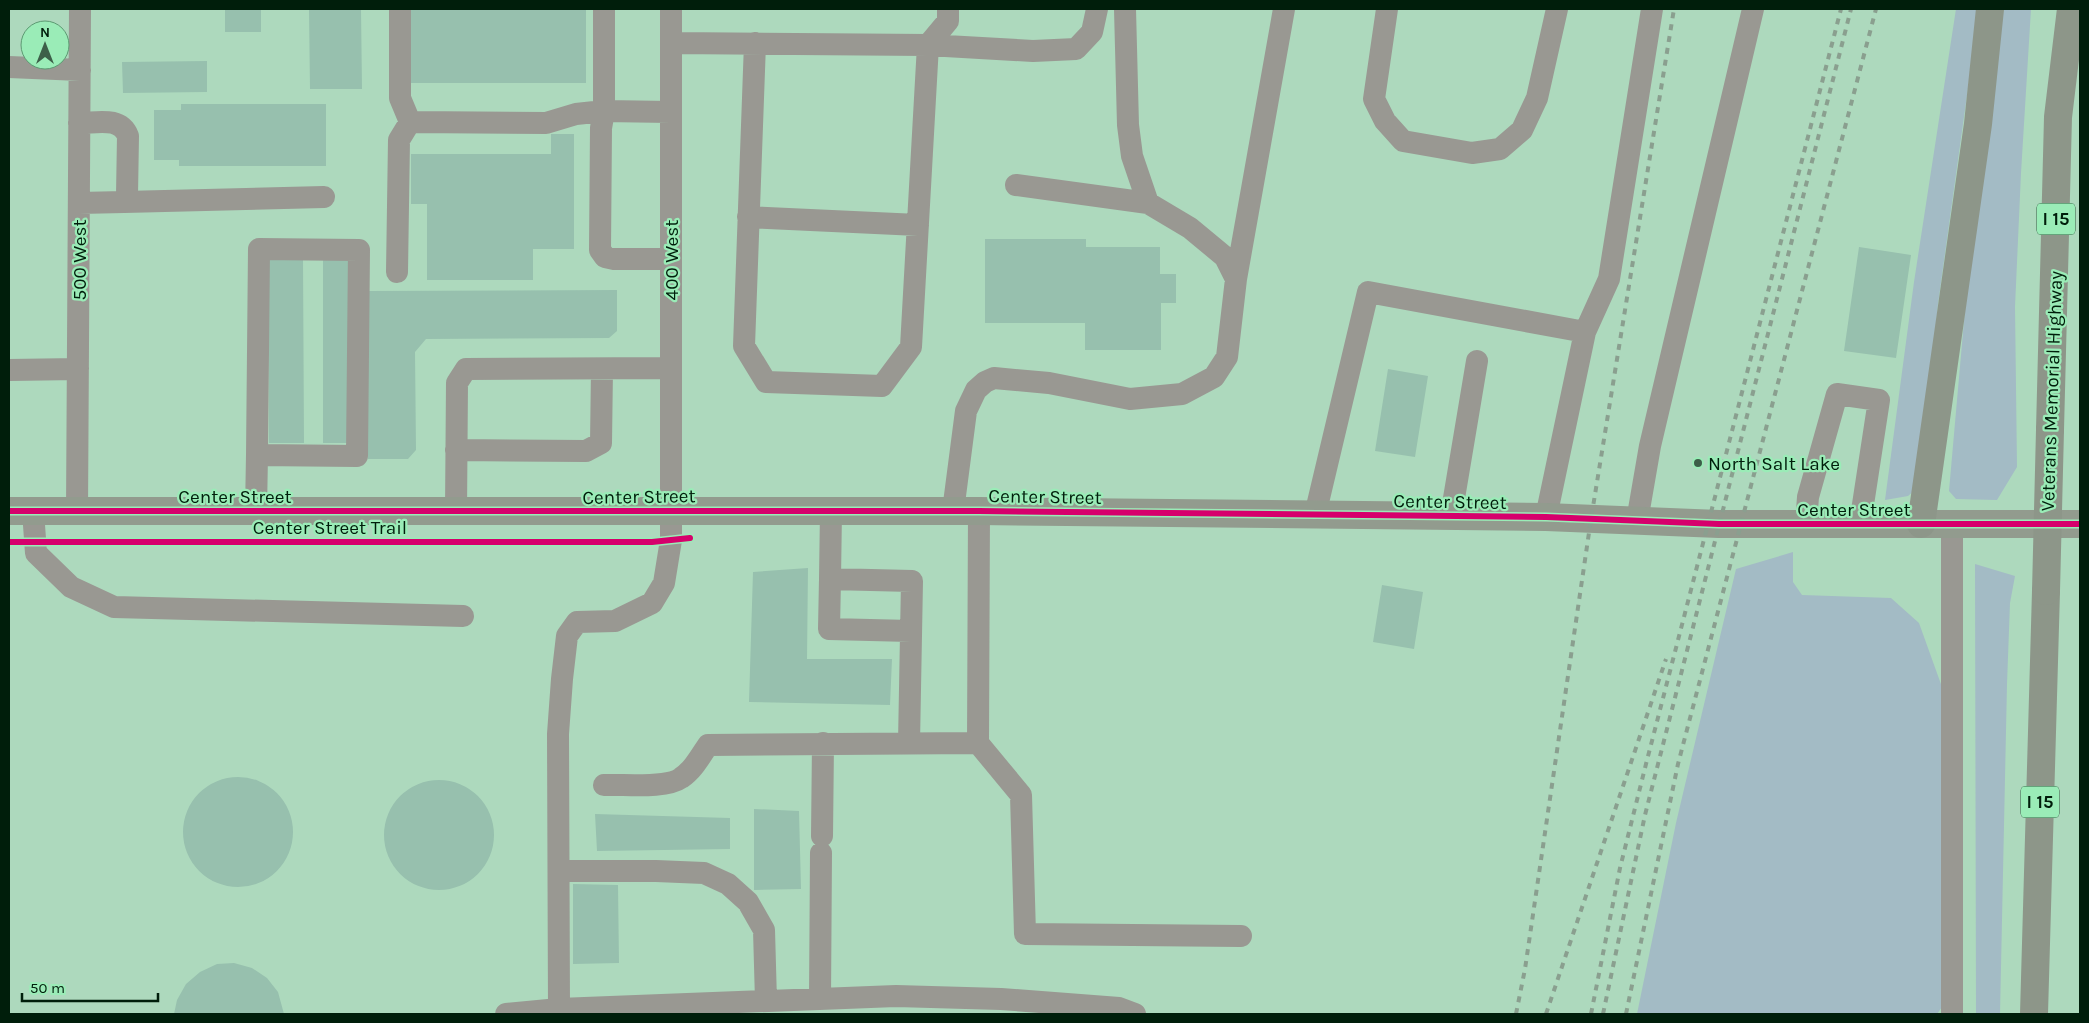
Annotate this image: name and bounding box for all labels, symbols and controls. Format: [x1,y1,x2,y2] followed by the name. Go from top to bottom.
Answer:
[20,20,70,70] north arrow
[40,24,50,41] text: N
[2037,203,2075,234] road number: I 15
[69,219,91,301] street label: 500 West
[661,220,683,300] street label: 400 West
[2037,270,2067,512] street label: Veterans Memorial Highway
[1708,453,1840,475] place label: North Salt Lake
[1692,457,1704,469] marker: North Salt Lake
[582,485,696,509] street label: Center Street
[988,485,1102,509] street label: Center Street
[178,486,292,508] street label: Center Street
[1393,490,1507,514] street label: Center Street
[1797,499,1911,521] street label: Center Street
[253,517,407,539] street label: Center Street Trail
[2021,786,2059,818] road number: I 15
[22,970,159,1002] scale bar
[30,979,65,997] text: 50 m

